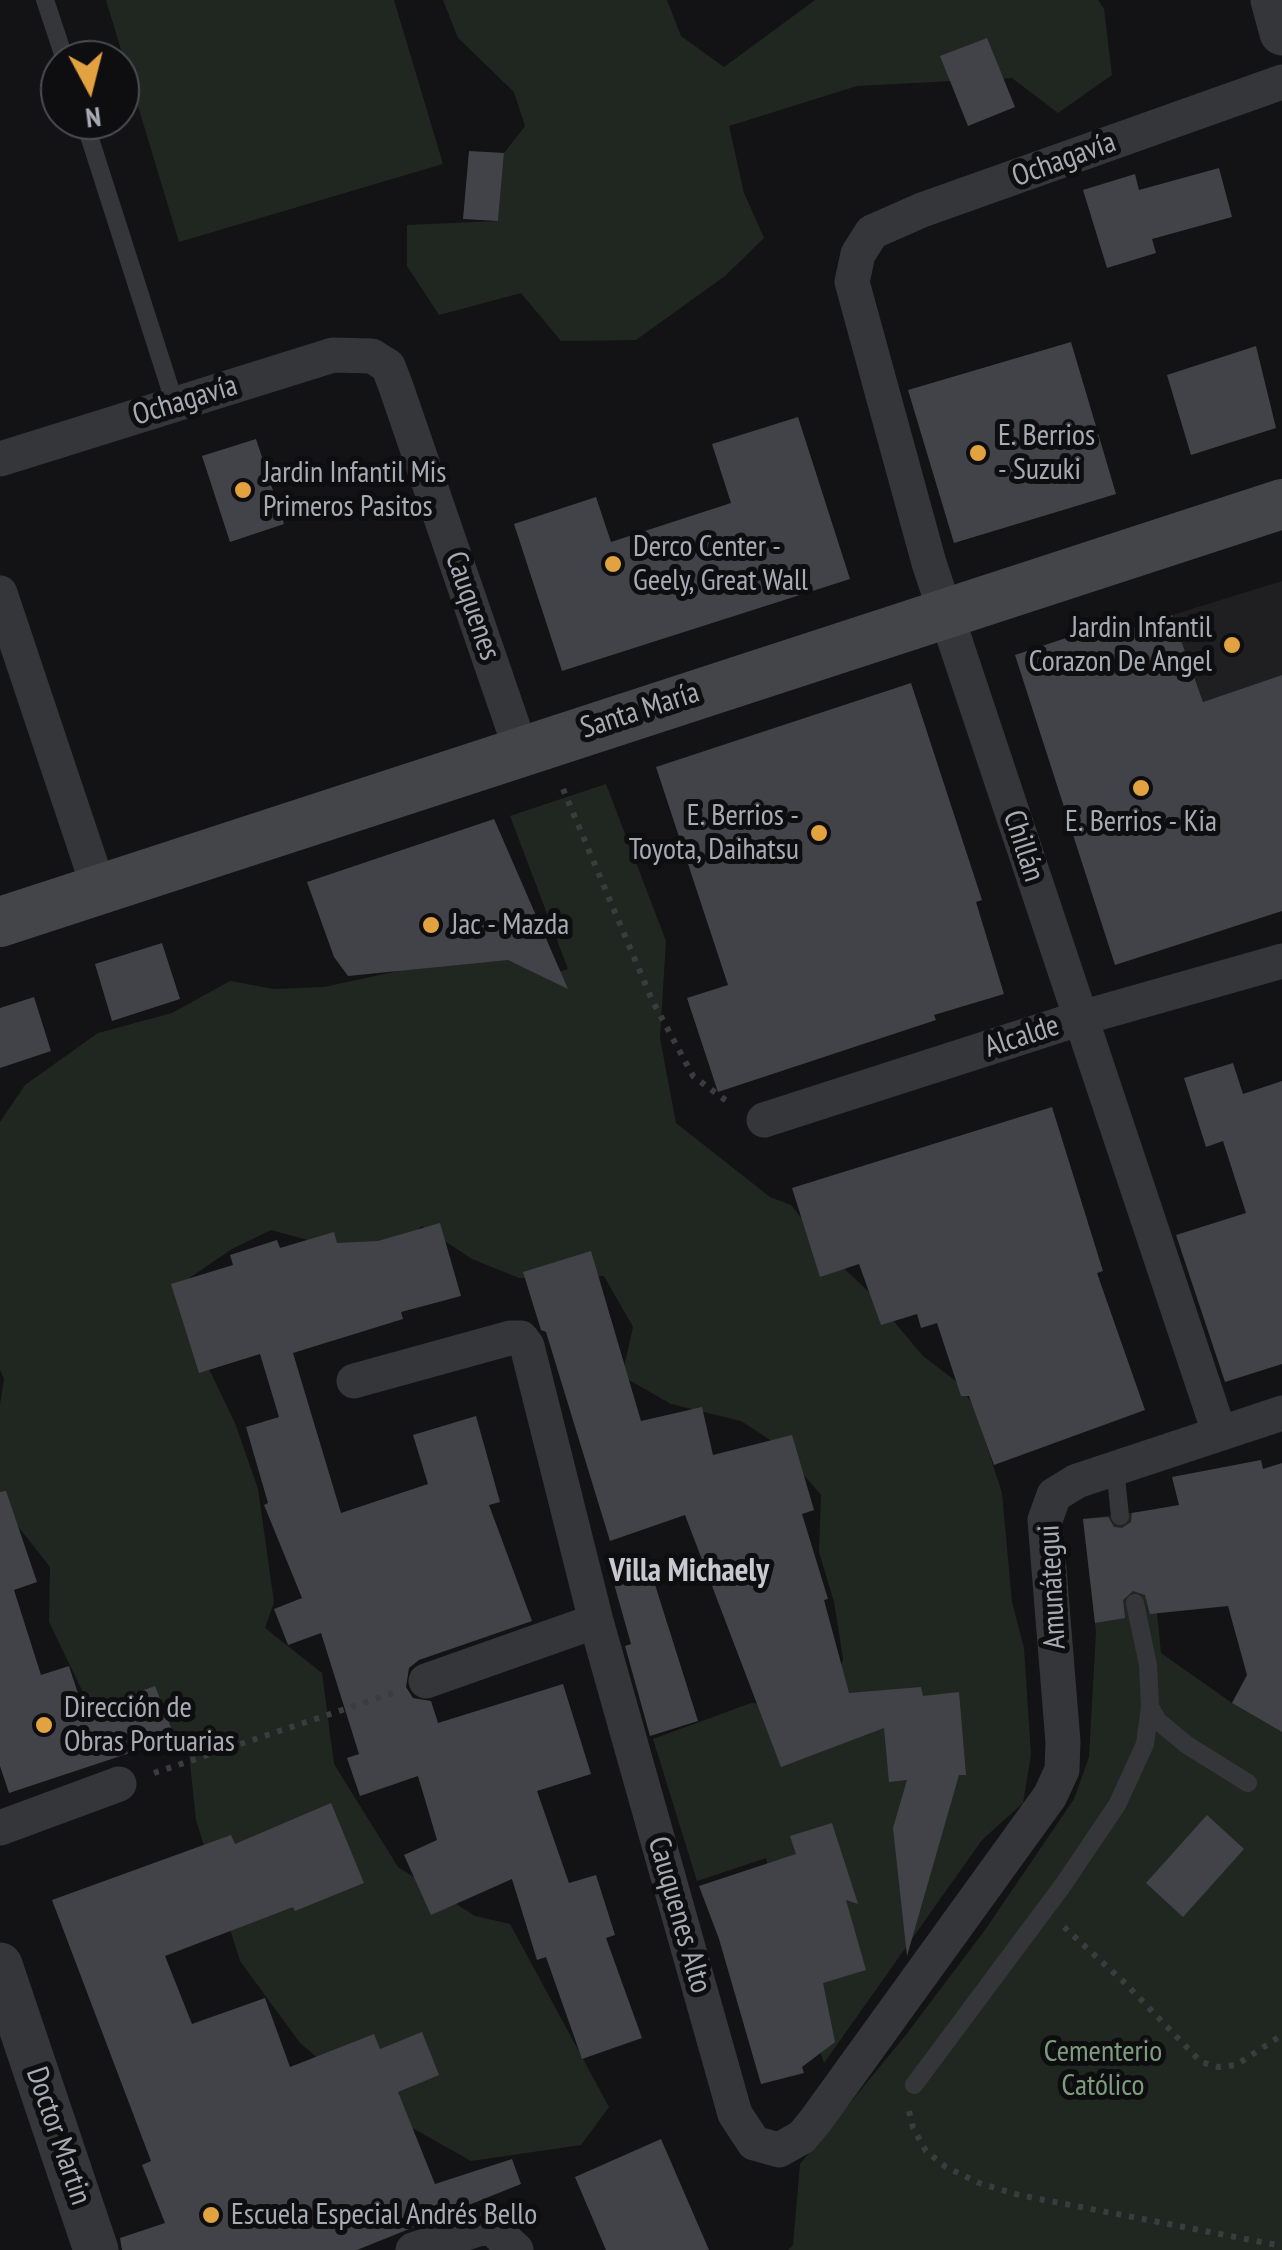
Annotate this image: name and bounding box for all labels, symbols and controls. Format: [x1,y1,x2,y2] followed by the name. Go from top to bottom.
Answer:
[40,40,140,140] north arrow
[84,99,103,138] text: N
[1007,125,1121,195] street label: Ochagavía
[128,368,242,434] street label: Ochagavía
[998,418,1095,488] place label: E. Berrios - Suzuki
[967,442,989,464] marker: E. Berrios - Suzuki
[263,455,446,526] place label: Jardin Infantil Mis Primeros Pasitos
[232,479,254,501] marker: Jardin Infantil Mis Primeros Pasitos
[633,529,808,600] place label: Derco Center - Geely, Great Wall
[437,547,507,665] street label: Cauquenes
[602,553,624,575] marker: Derco Center - Geely, Great Wall
[1029,610,1212,680] place label: Jardin Infantil Corazon De Angel
[1221,634,1243,656] marker: Jardin Infantil Corazon De Angel
[576,675,704,747] street label: Santa María
[1130,777,1152,799] marker: E. Berrios - Kia
[629,798,799,868] place label: E. Berrios - Toyota, Daihatsu
[1065,804,1217,840] place label: E. Berrios - Kia
[995,806,1051,886] street label: Chillán
[808,822,830,844] marker: E. Berrios - Toyota, Daihatsu
[451,907,569,943] place label: Jac - Mazda
[420,914,442,936] marker: Jac - Mazda
[980,1008,1064,1066] street label: Alcalde
[1032,1524,1074,1650] street label: Amunátegui
[609,1553,769,1591] district label: Villa Michaely
[64,1690,235,1760] place label: Dirección de Obras Portuarias
[33,1714,55,1736] marker: Dirección de Obras Portuarias
[640,1833,718,1997] street label: Cauquenes Alto
[1044,2034,1162,2104] park label: Cementerio Católico
[18,2063,98,2209] street label: Doctor Martin
[231,2197,537,2233] place label: Escuela Especial Andrés Bello
[200,2204,222,2226] marker: Escuela Especial Andrés Bello

